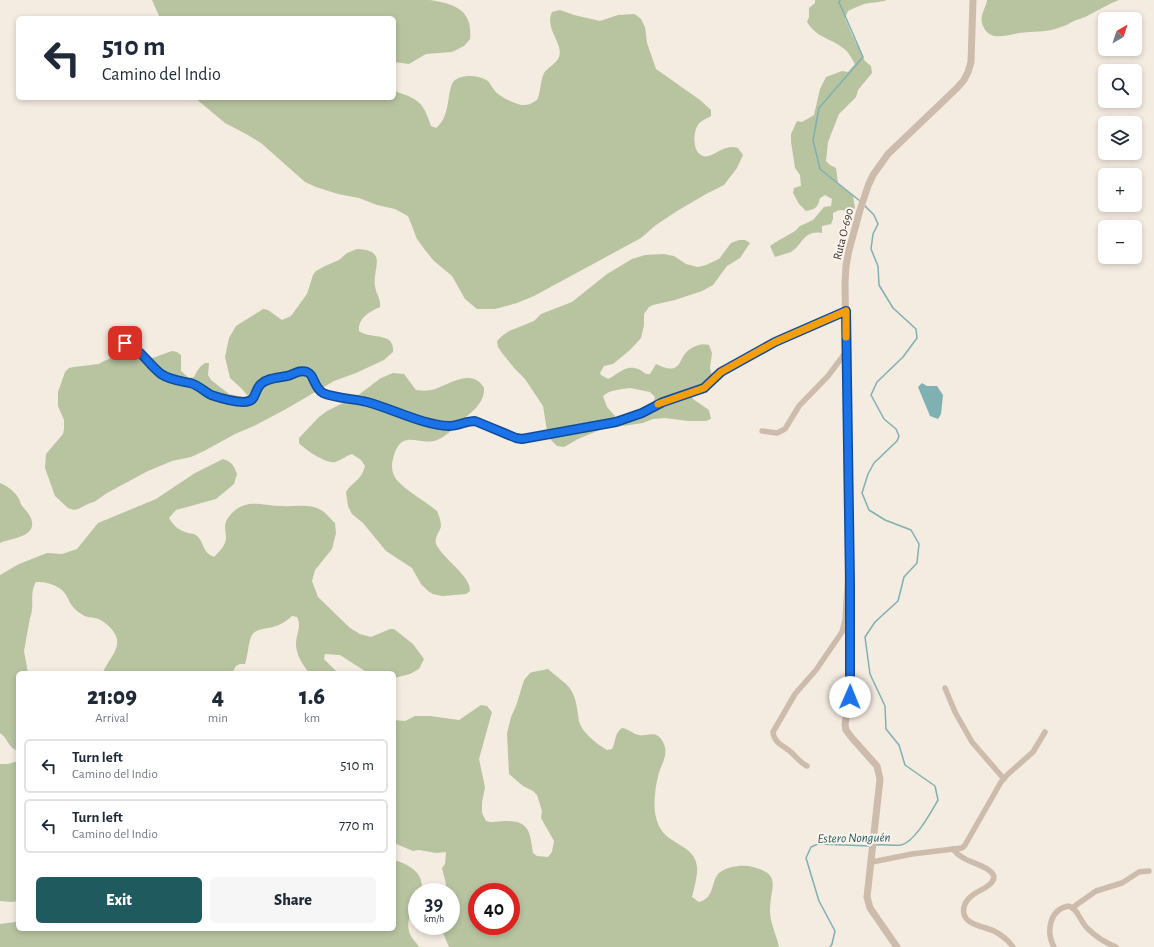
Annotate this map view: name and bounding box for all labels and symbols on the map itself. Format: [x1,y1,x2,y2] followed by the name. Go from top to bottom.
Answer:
[1098,12,1142,56] north arrow
[831,207,855,261] street label: Ruta O-690
[108,326,142,360] pin
[829,676,871,718] position arrow
[817,831,891,846] water label: Estero Nonguén
[468,883,520,935] speed limit sign: 40

